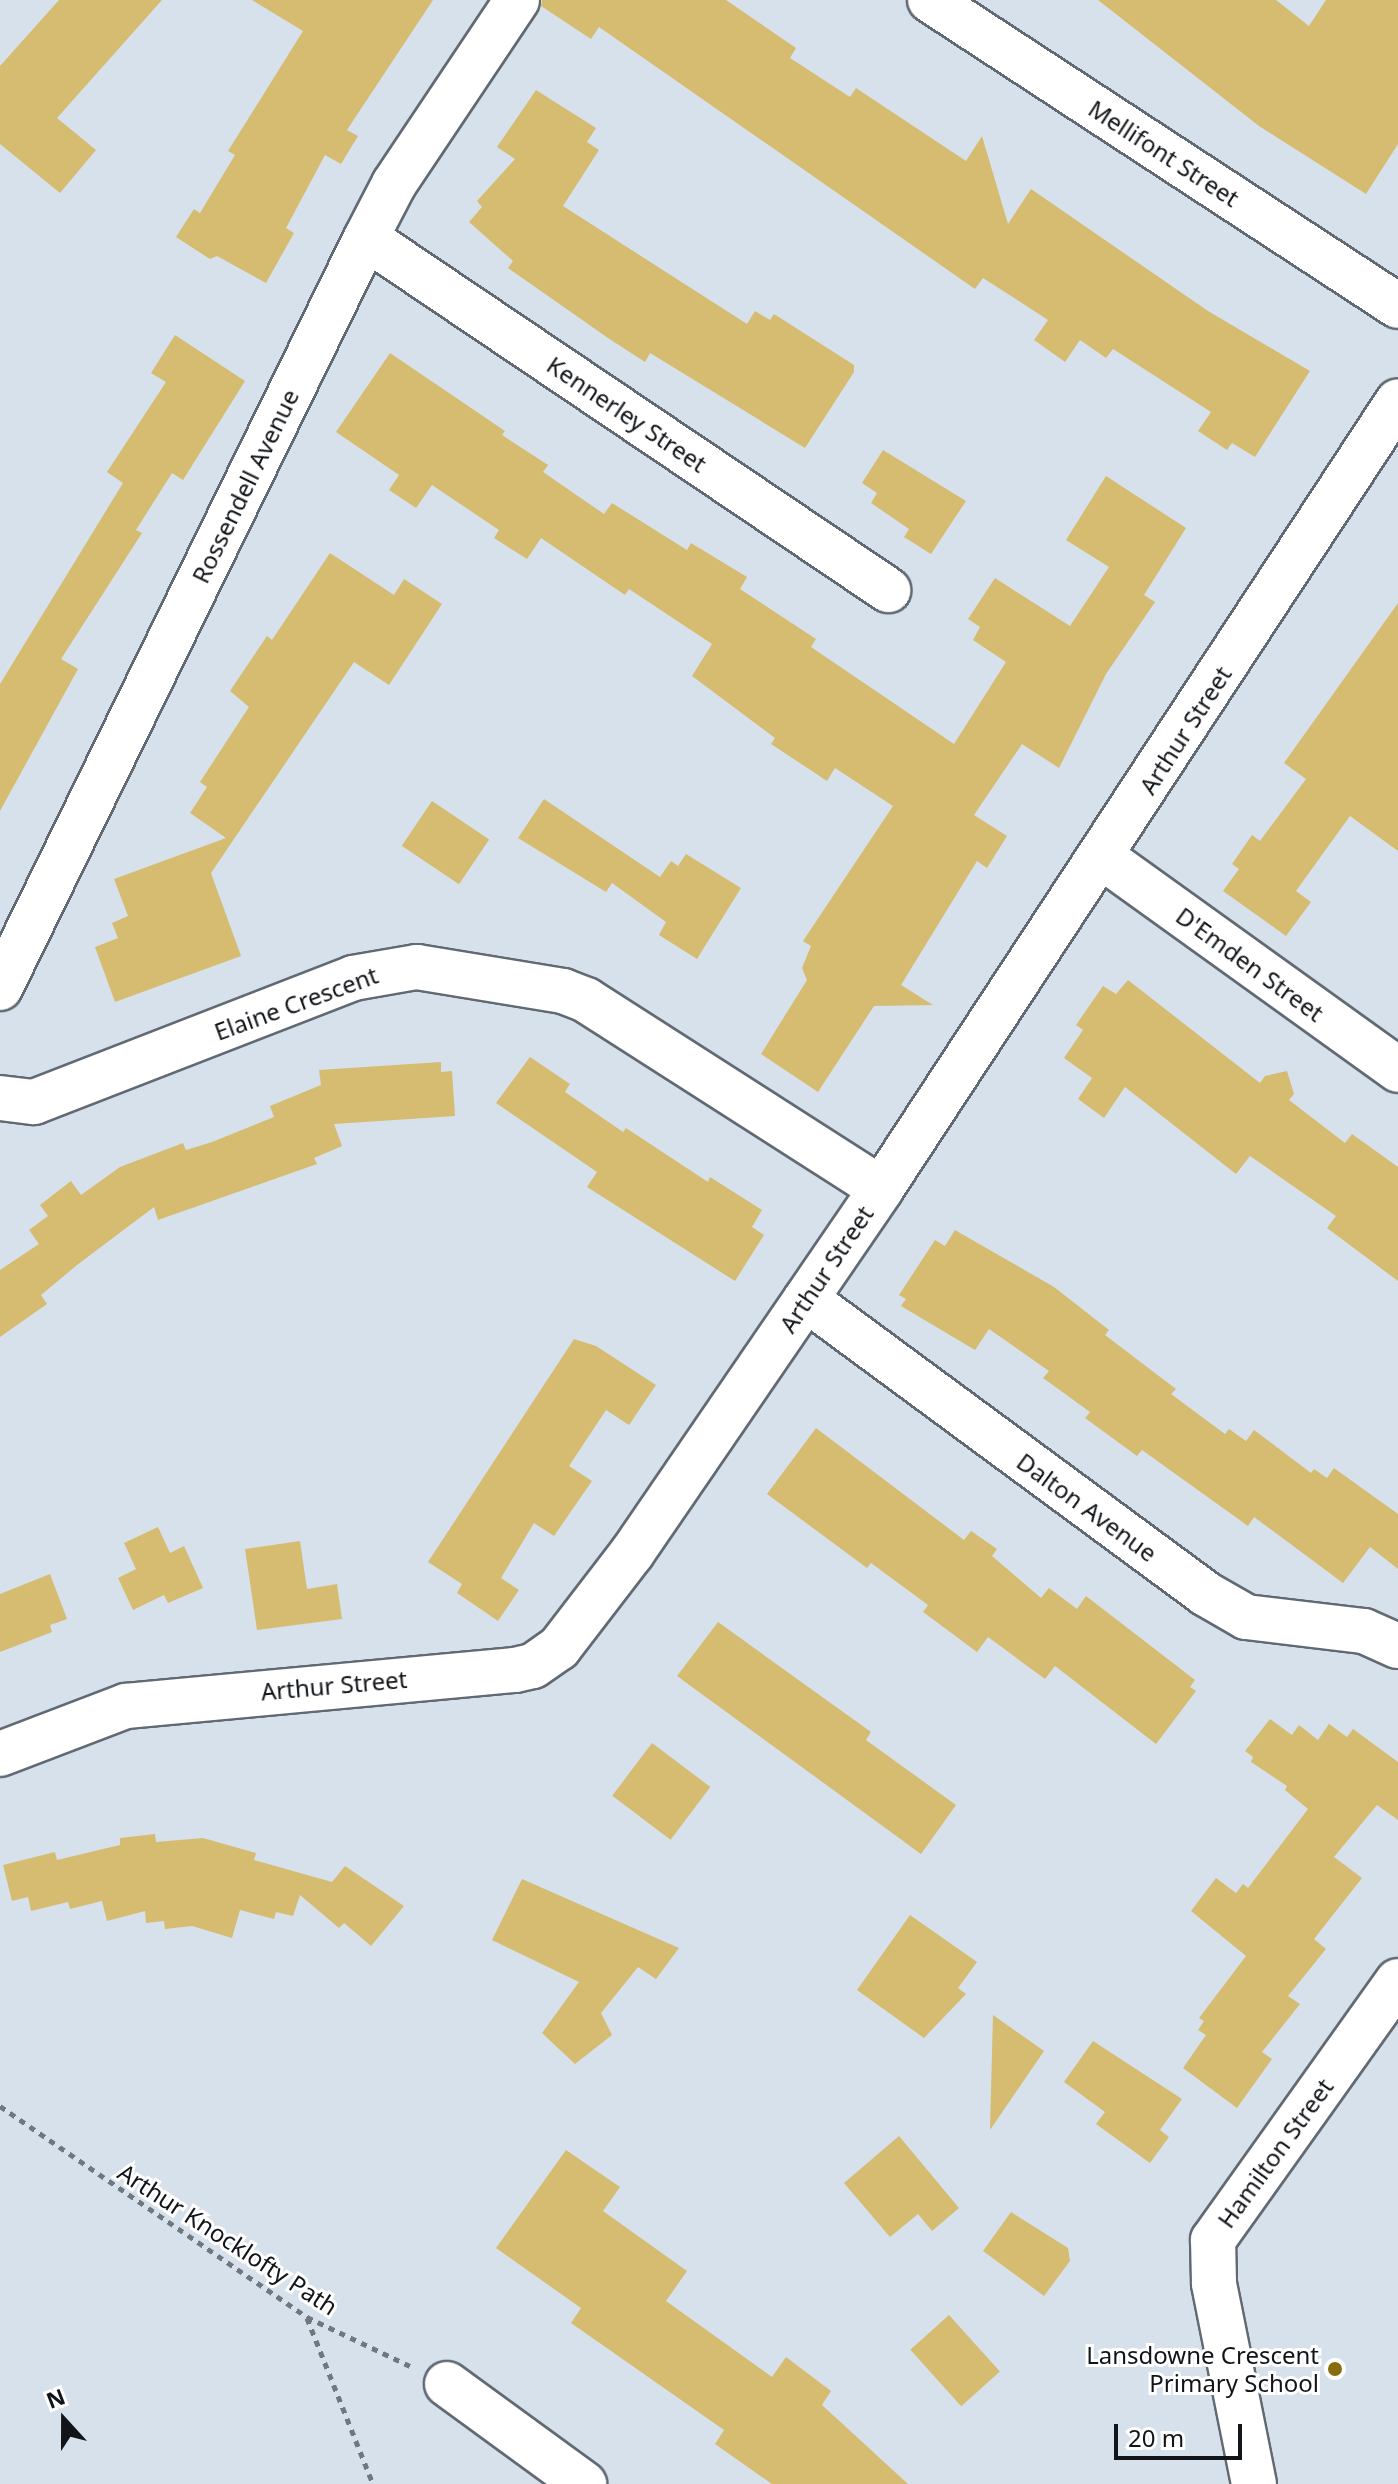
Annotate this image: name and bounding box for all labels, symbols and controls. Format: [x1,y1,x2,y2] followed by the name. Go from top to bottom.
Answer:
[1083,94,1245,212] street label: Mellifont Street
[542,350,712,478] street label: Kennerley Street
[186,384,304,588] street label: Rossendell Avenue
[1133,661,1237,799] street label: Arthur Street
[1171,901,1329,1027] street label: D'Emden Street
[210,960,382,1046] street label: Elaine Crescent
[773,1200,879,1338] street label: Arthur Street
[1012,1447,1162,1567] street label: Dalton Avenue
[260,1664,408,1706] street label: Arthur Street
[1211,2073,1339,2233] street label: Hamilton Street
[113,2157,343,2321] street label: Arthur Knocklofty Path
[1086,2341,1319,2397] place label: Lansdowne Crescent Primary School
[1326,2360,1344,2378] marker: Lansdowne Crescent Primary School
[24,2380,104,2460] north arrow
[42,2380,69,2415] text: N
[1118,2408,1246,2458] scale bar
[1128,2421,1184,2454] text: 20 m

